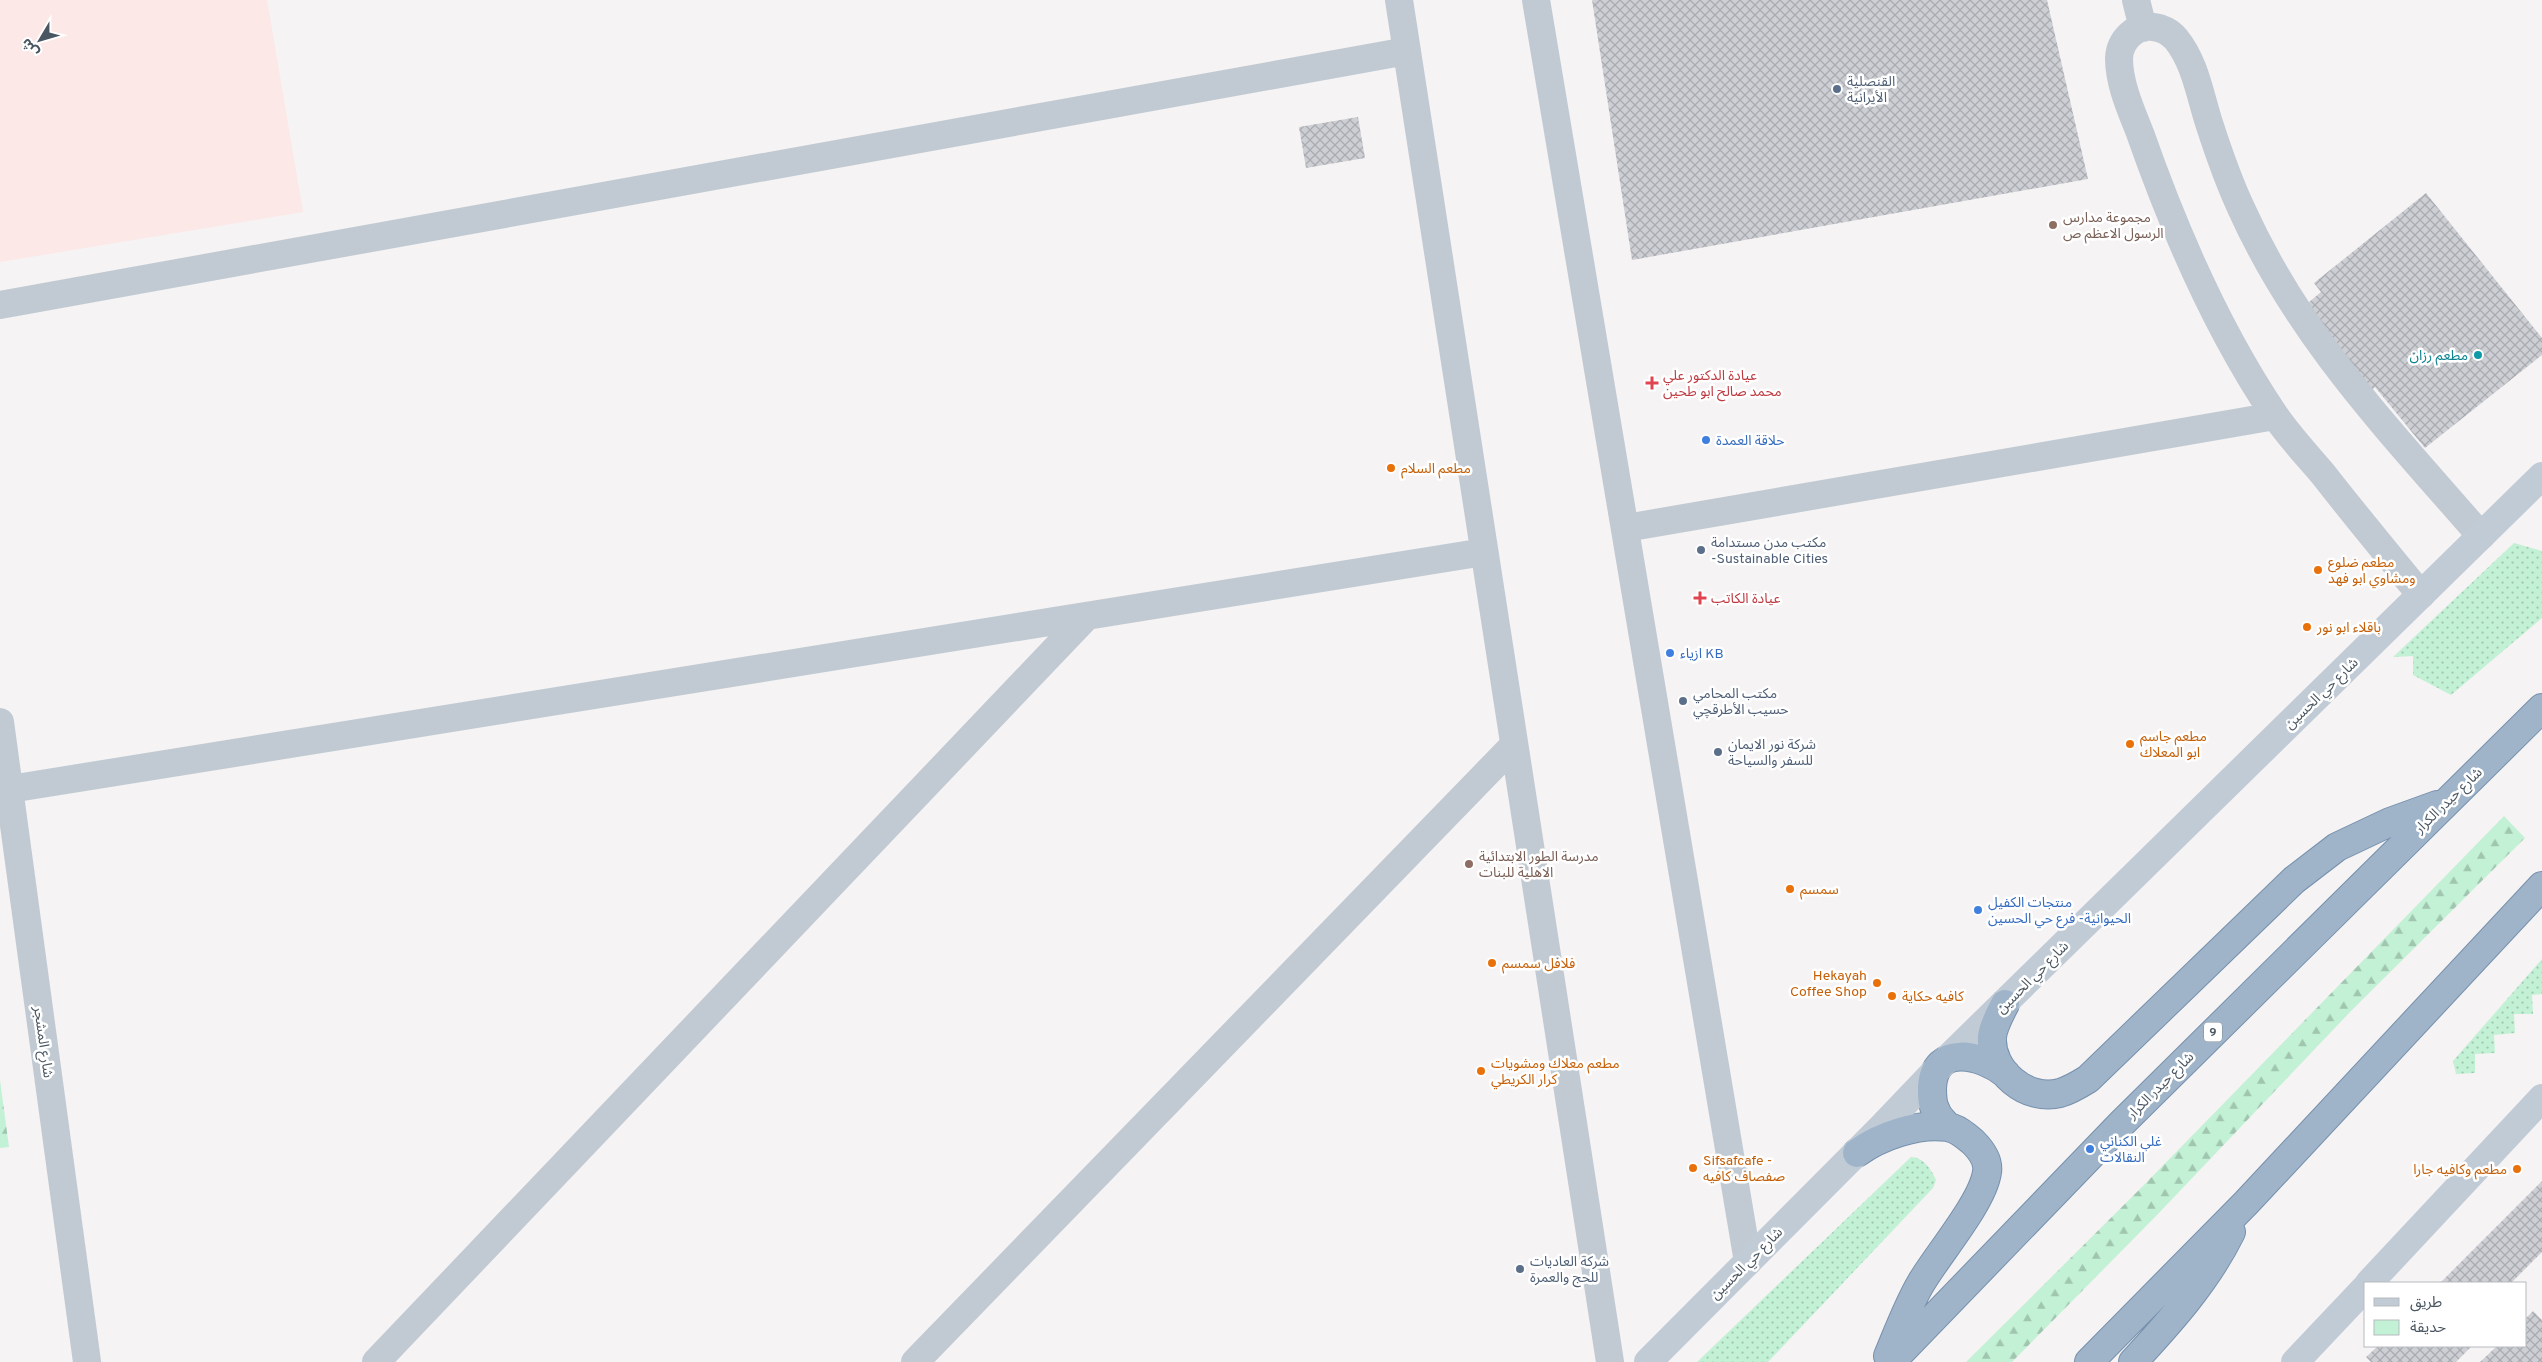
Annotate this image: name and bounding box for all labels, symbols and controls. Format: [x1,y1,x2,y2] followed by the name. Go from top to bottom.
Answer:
[15,15,65,65] north arrow
[18,34,44,60] text: ش
[1847,74,1895,107] place label: القنصلية الأيرانية
[1831,83,1843,95] marker: القنصلية الأيرانية
[2063,210,2164,244] place label: مجموعة مدارس الرسول الاعظم ص
[2047,219,2059,231] marker: مجموعة مدارس الرسول الاعظم ص
[2409,348,2468,366] place label: مطعم رزان
[2472,349,2484,361] marker: مطعم رزان
[1663,368,1782,402] place label: عيادة الدكتور علي محمد صالح ابو طحين
[1645,376,1659,390] marker: عيادة الدكتور علي محمد صالح ابو طحين
[1716,433,1784,450] place label: حلاقة العمدة
[1700,434,1712,446] marker: حلاقة العمدة
[1401,461,1471,479] place label: مطعم السلام
[1385,462,1397,474] marker: مطعم السلام
[1711,535,1828,568] place label: مكتب مدن مستدامة -Sustainable Cities
[1695,544,1707,556] marker: مكتب مدن مستدامة -Sustainable Cities
[2328,555,2416,589] place label: مطعم ضلوع ومشاوي ابو فهد
[2312,564,2324,576] marker: مطعم ضلوع ومشاوي ابو فهد
[1693,591,1707,605] marker: عيادة الكاتب
[1711,591,1781,608] place label: عيادة الكاتب
[2316,620,2381,637] place label: باقلاء ابو نور
[2301,621,2313,633] marker: باقلاء ابو نور
[1680,646,1724,663] place label: ازياء KB
[1664,647,1676,659] marker: ازياء KB
[2282,655,2363,734] street label: شارع حي الحسين
[1693,686,1789,720] place label: مكتب المحامي حسيب الأطرقچي
[1677,695,1689,707] marker: مكتب المحامي حسيب الأطرقچي
[2140,729,2207,762] place label: مطعم جاسم ابو المعلاك
[1728,737,1816,770] place label: شركة نور الايمان للسفر والسياحة
[2124,738,2136,750] marker: مطعم جاسم ابو المعلاك
[1712,746,1724,758] marker: شركة نور الايمان للسفر والسياحة
[2411,764,2487,839] street label: شارع حيدر الكرار
[1479,849,1599,882] place label: مدرسة الطور الابتدائية الاهلية للبنات
[1463,858,1475,870] marker: مدرسة الطور الابتدائية الاهلية للبنات
[1800,882,1839,900] place label: سمسم
[1784,883,1796,895] marker: سمسم
[1988,895,2131,929] place label: منتجات الكفيل الحيوانية- فرع حي الحسين
[1972,904,1984,916] marker: منتجات الكفيل الحيوانية- فرع حي الحسين
[1993,938,2074,1019] street label: شارع حي الحسين
[1502,956,1575,974] place label: فلافل سمسم
[1486,957,1498,969] marker: فلافل سمسم
[1790,968,1867,1001] place label: Hekayah Coffee Shop
[1871,977,1883,989] marker: Hekayah Coffee Shop
[1902,989,1964,1006] place label: كافيه حكاية
[1886,990,1898,1002] marker: كافيه حكاية
[28,1004,56,1079] street label: شارع المشجر
[2204,1022,2222,1042] road number: 9
[2123,1049,2199,1124] street label: شارع حيدر الكرار
[1491,1056,1620,1090] place label: مطعم معلاك ومشويات كرار الكريطي
[1475,1065,1487,1077] marker: مطعم معلاك ومشويات كرار الكريطي
[2100,1134,2162,1167] place label: غلي الكناني النقالات
[2084,1143,2096,1155] marker: غلي الكناني النقالات
[1703,1153,1785,1186] place label: Sifsafcafe - صفصاف كافيه
[1687,1162,1699,1174] marker: Sifsafcafe - صفصاف كافيه
[2413,1162,2507,1180] place label: مطعم وكافيه جارا
[2511,1163,2523,1175] marker: مطعم وكافيه جارا
[1707,1224,1788,1305] street label: شارع حي الحسين
[1530,1254,1609,1288] place label: شركة العاديات للحج والعمرة
[1514,1263,1526,1275] marker: شركة العاديات للحج والعمرة
[2364,1282,2527,1347] legend
[2410,1294,2442,1313] text: طريق
[2410,1319,2446,1338] text: حديقة

